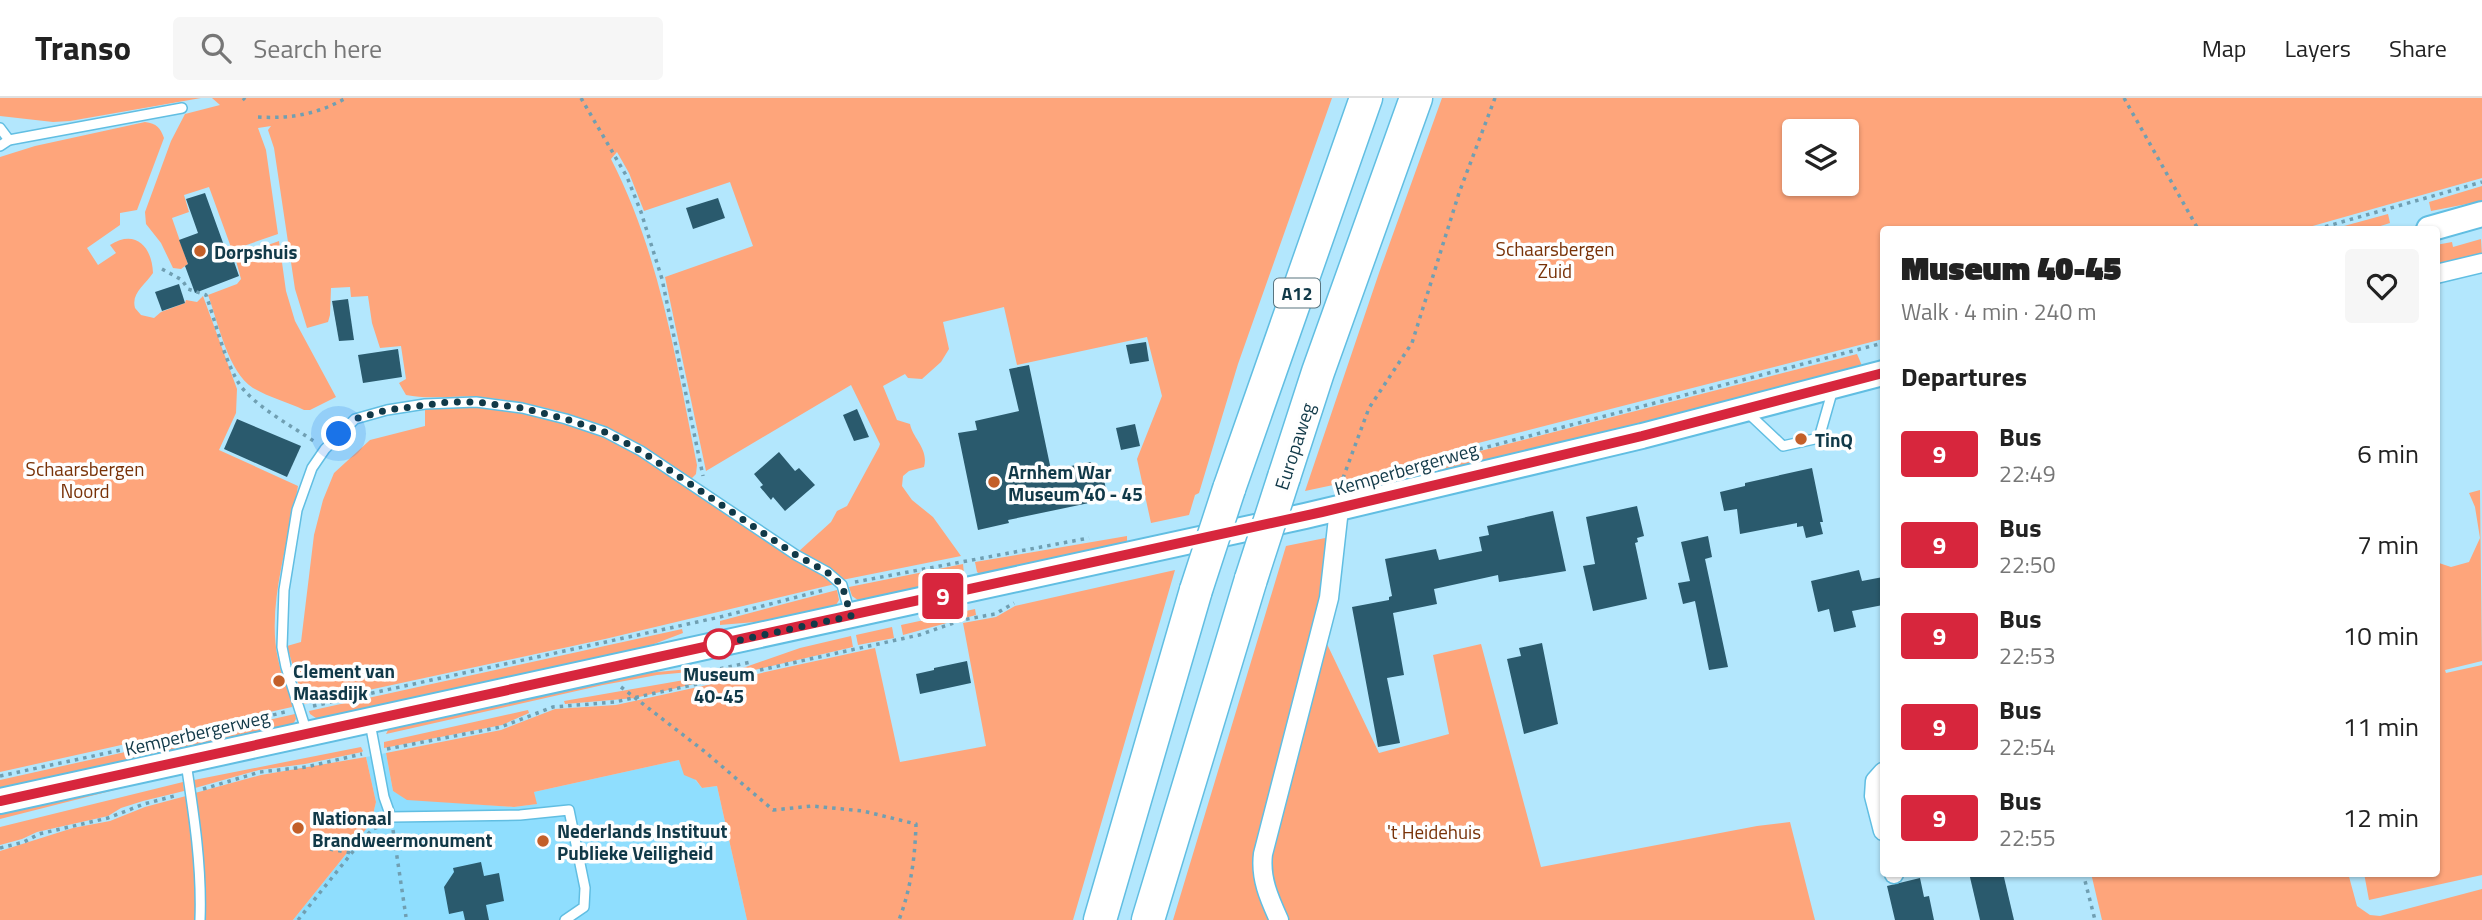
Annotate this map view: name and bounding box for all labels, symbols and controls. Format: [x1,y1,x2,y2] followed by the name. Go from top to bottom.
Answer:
[173,17,663,80] search box
[35,23,131,73] text: Transo
[197,29,235,67] icon: search
[253,29,382,68] text: Search here
[2202,30,2247,66] text: Map
[2285,30,2351,66] text: Layers
[2389,30,2447,66] text: Share
[1782,119,1859,196] map controls
[1782,119,1859,196] button: layers
[1496,234,1614,285] park label: Schaarsbergen Zuid
[214,237,298,266] place label: Dorpshuis
[192,243,208,259] marker: Dorpshuis
[1901,243,2122,293] text: Museum 40-45
[2345,249,2419,323] button: heart
[1274,278,1320,308] road number: A12
[1901,294,2097,329] text: Walk · 4 min · 240 m
[1901,357,2027,396] text: Departures
[1266,398,1322,493] street label: Europaweg
[321,416,356,451] your location
[1999,417,2041,456] text: Bus
[1815,425,1853,454] place label: TinQ
[1793,431,1809,447] marker: TinQ
[1331,434,1481,502] street label: Kemperbergerweg
[2357,434,2419,473] text: 6 min
[1933,436,1946,472] text: 9
[26,454,144,505] park label: Schaarsbergen Noord
[1999,456,2056,491] text: 22:49
[1008,457,1143,508] place label: Arnhem War Museum 40 - 45
[986,474,1002,490] marker: Arnhem War Museum 40 - 45
[1999,508,2041,547] text: Bus
[2357,525,2419,564] text: 7 min
[1933,527,1946,563] text: 9
[1999,547,2056,582] text: 22:50
[920,573,966,619] line badge: 9
[936,578,950,614] text: 9
[1999,599,2041,638] text: Bus
[2343,616,2419,655] text: 10 min
[1933,618,1946,654] text: 9
[704,629,734,659] marker: Museum 40-45
[1999,638,2056,673] text: 22:53
[293,656,395,707] place label: Clement van Maasdijk
[683,659,755,710] place label: Museum 40-45
[271,673,287,689] marker: Clement van Maasdijk
[1999,690,2041,729] text: Bus
[122,701,273,763] street label: Kemperbergerweg
[2343,707,2419,746] text: 11 min
[1933,709,1946,745] text: 9
[1999,729,2056,764] text: 22:54
[1999,781,2041,820] text: Bus
[2343,798,2419,837] text: 12 min
[1933,800,1946,836] text: 9
[312,803,493,854] place label: Nationaal Brandweermonument
[557,816,728,867] place label: Nederlands Instituut Publieke Veiligheid
[1387,817,1481,846] park label: 't Heidehuis
[290,820,306,836] marker: Nationaal Brandweermonument
[1999,820,2056,855] text: 22:55
[535,833,551,849] marker: Nederlands Instituut Publieke Veiligheid

